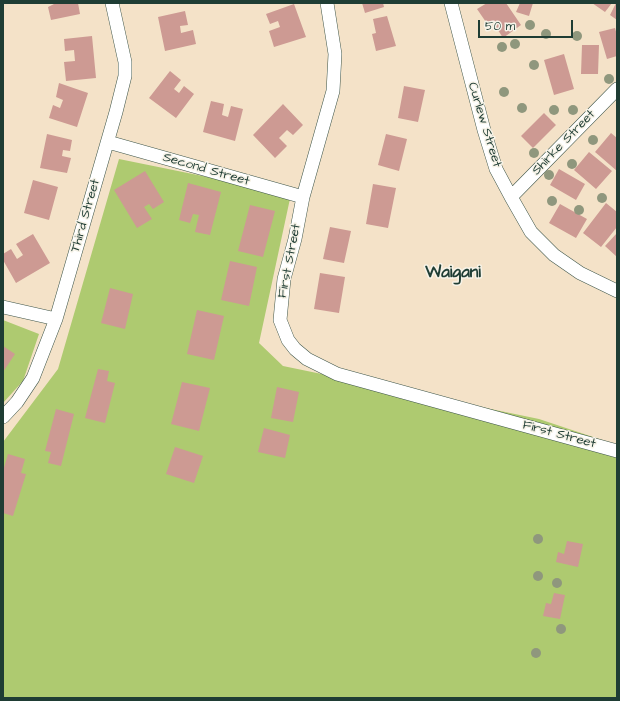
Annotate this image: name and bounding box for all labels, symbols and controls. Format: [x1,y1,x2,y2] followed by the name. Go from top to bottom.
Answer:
[480,12,575,38] scale bar
[485,18,515,35] text: 50 m
[464,81,504,169] street label: Curlew Street
[529,107,599,179] street label: Shirke Street
[161,150,251,190] street label: Second Street
[68,177,104,255] street label: Third Street
[275,223,305,299] street label: First Street
[425,263,481,283] district label: Waigani
[521,418,597,452] street label: First Street

